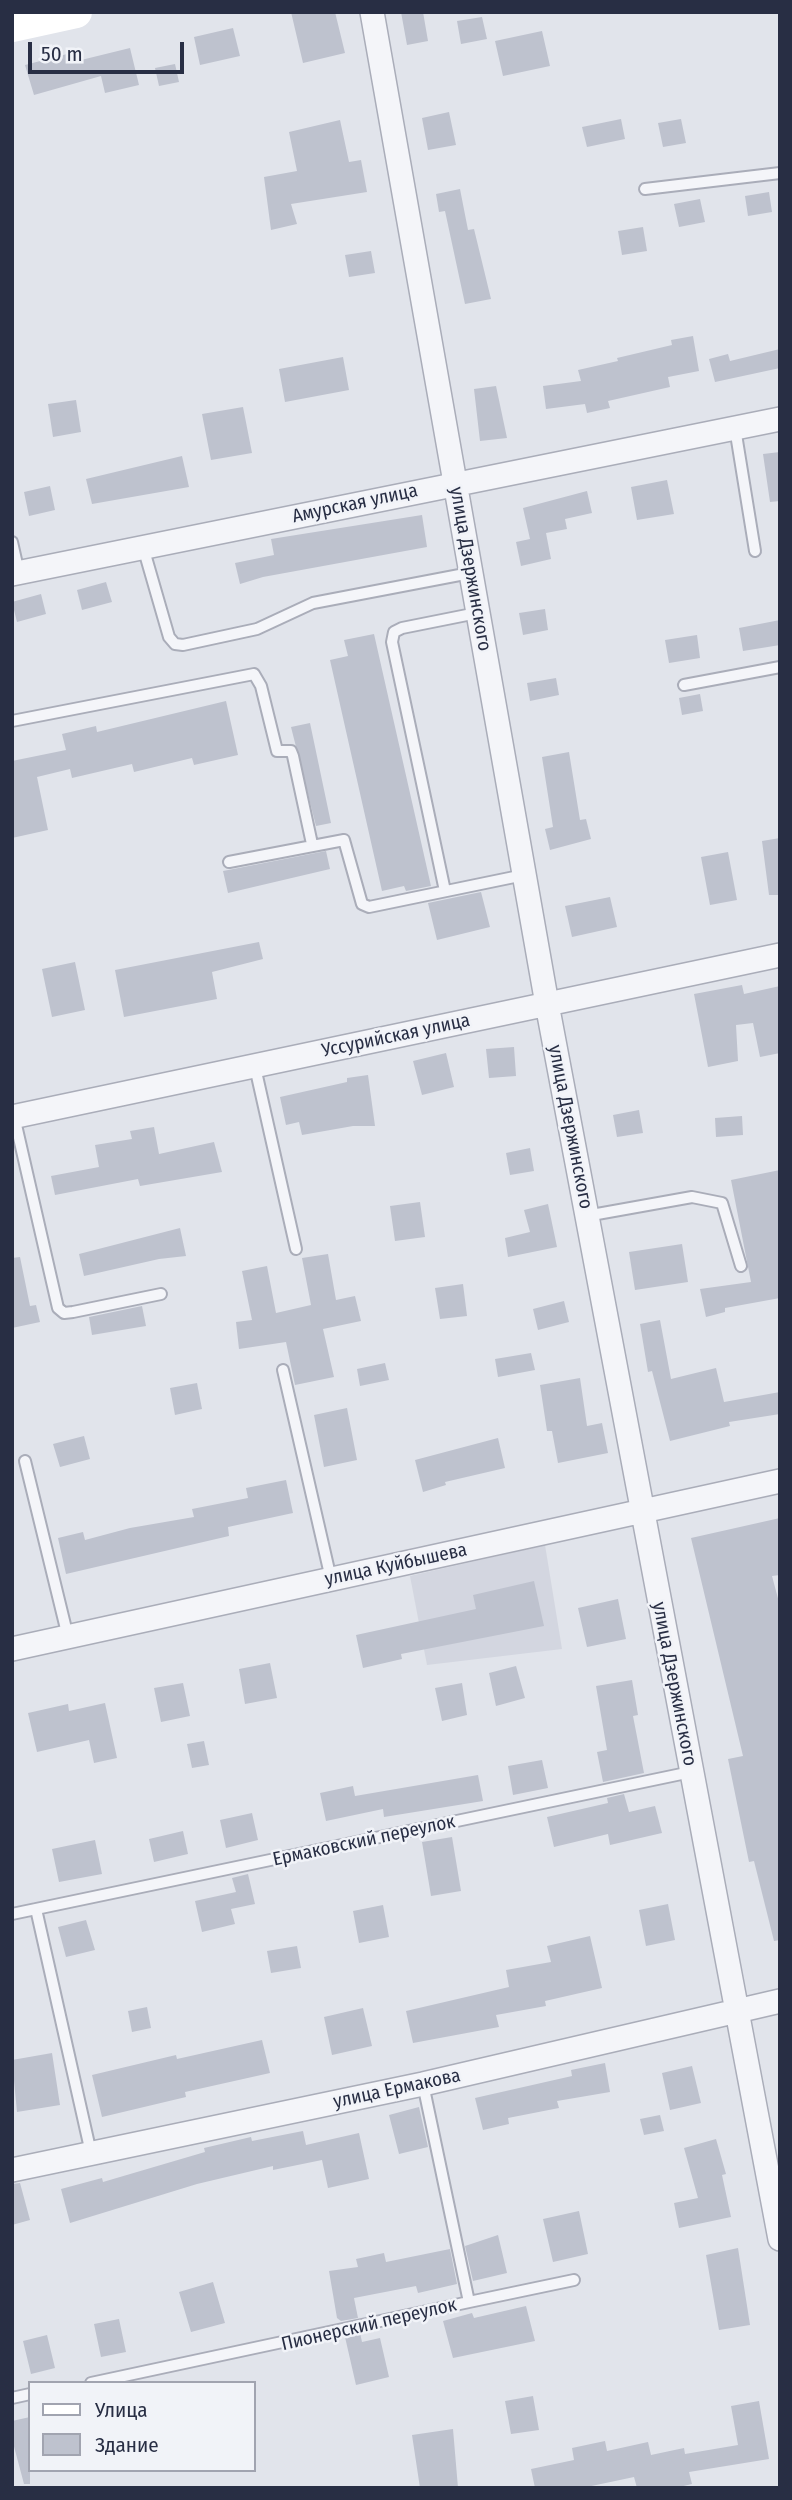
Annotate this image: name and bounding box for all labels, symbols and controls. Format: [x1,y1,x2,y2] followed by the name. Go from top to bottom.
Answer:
[32,28,187,72] scale bar
[41,41,83,67] text: 50 m
[290,480,420,528] street label: Амурская улица
[444,485,496,653] street label: улица Дзержинского
[320,1009,472,1063] street label: Уссурийская улица
[543,1043,597,1211] street label: улица Дзержинского
[323,1539,469,1591] street label: улица Куйбышева
[647,1600,701,1768] street label: улица Дзержинского
[271,1811,457,1871] street label: Ермаковский переулок
[331,2064,463,2114] street label: улица Ермакова
[279,2294,459,2356] street label: Пионерский переулок
[28,2381,256,2472] legend
[95,2397,148,2423] text: Улица
[95,2432,159,2458] text: Здание

